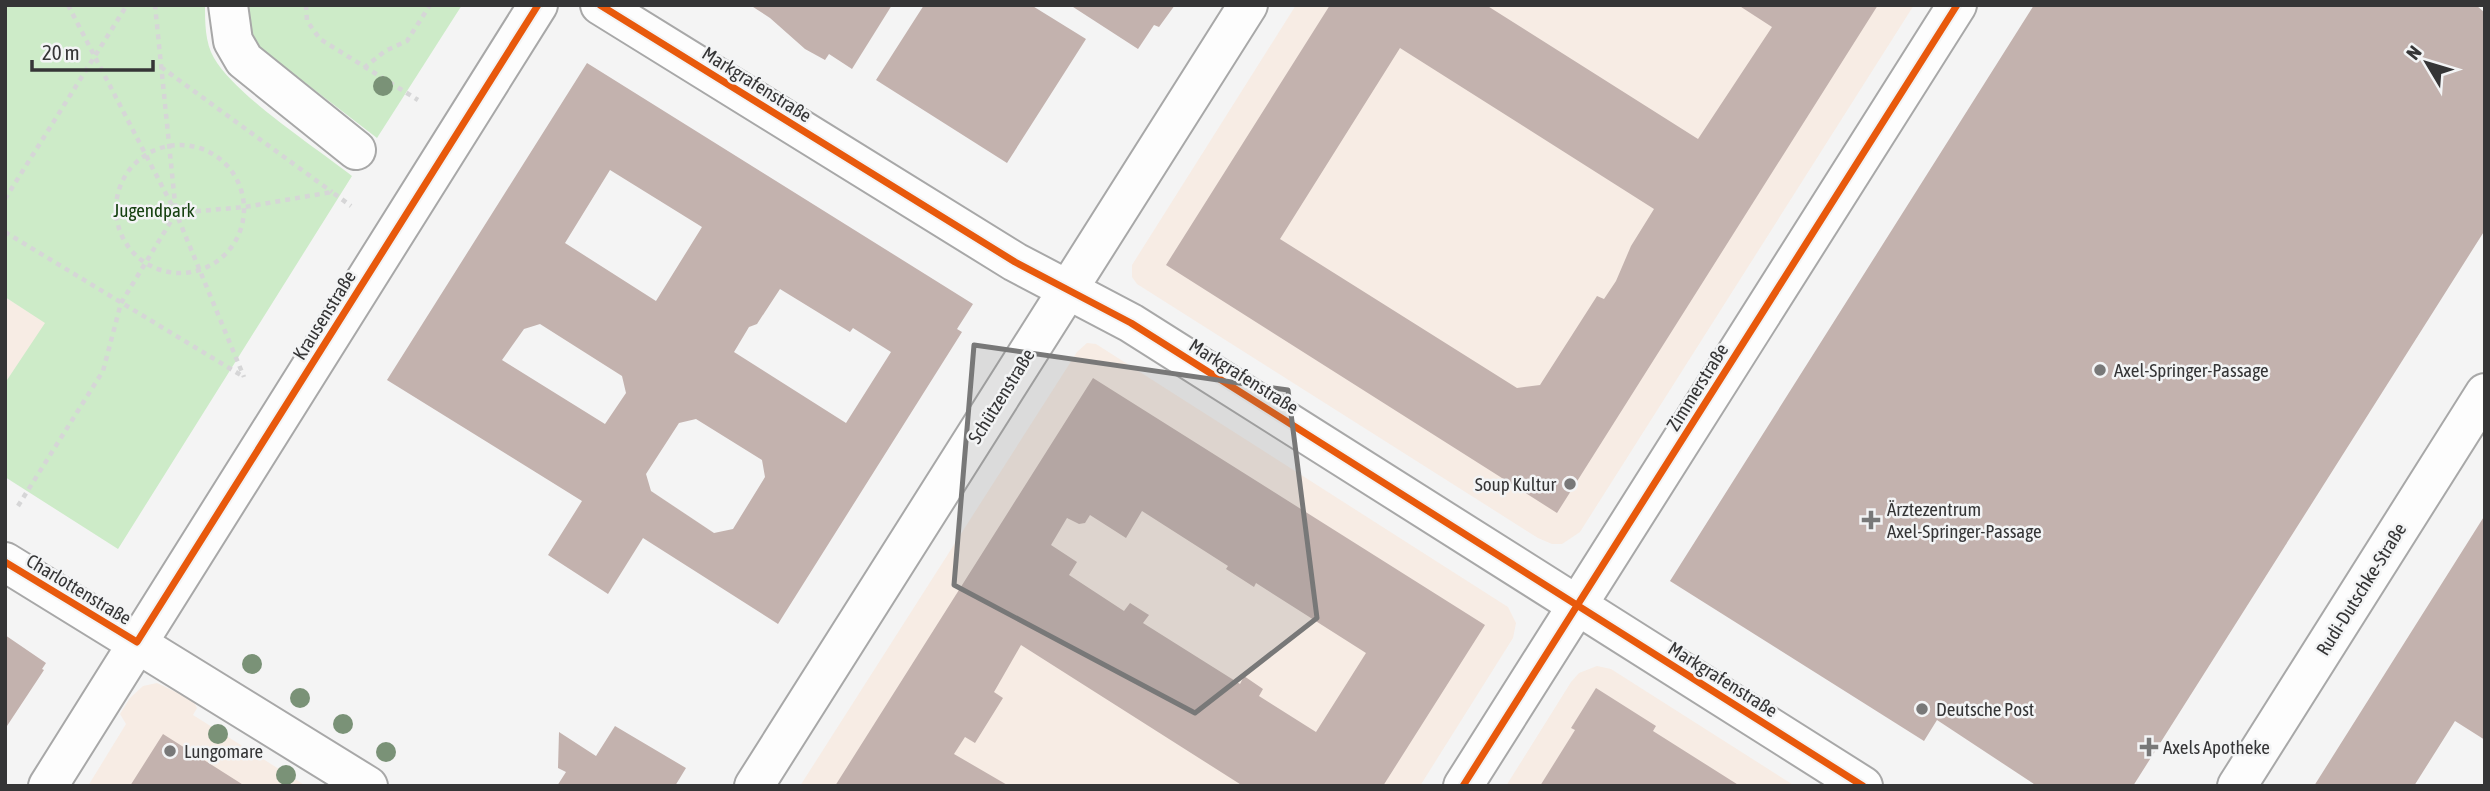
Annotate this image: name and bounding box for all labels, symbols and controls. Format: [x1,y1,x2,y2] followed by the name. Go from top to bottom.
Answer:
[32,28,152,72] scale bar
[2392,28,2462,98] north arrow
[42,40,80,64] text: 20 m
[2401,41,2426,64] text: N
[698,42,816,126] street label: Markgrafenstraße
[113,199,195,221] park label: Jugendpark
[288,266,360,364] street label: Krausenstraße
[1185,334,1303,418] street label: Markgrafenstraße
[1662,339,1732,435] street label: Zimmerstraße
[963,345,1039,447] street label: Schützenstraße
[2114,359,2269,381] place label: Axel-Springer-Passage
[2092,362,2108,378] marker: Axel-Springer-Passage
[1475,473,1556,495] place label: Soup Kultur
[1562,476,1578,492] marker: Soup Kultur
[1887,498,2042,542] place label: Ärztezentrum Axel-Springer-Passage
[1861,510,1881,530] marker: Ärztezentrum Axel-Springer-Passage
[2312,519,2410,659] street label: Rudi-Dutschke-Straße
[23,549,135,629] street label: Charlottenstraße
[1664,637,1782,721] street label: Markgrafenstraße
[1936,698,2034,720] place label: Deutsche Post
[1914,701,1930,717] marker: Deutsche Post
[2163,736,2270,758] place label: Axels Apotheke
[2141,739,2157,755] marker: Axels Apotheke
[184,740,263,762] place label: Lungomare
[162,743,178,759] marker: Lungomare

